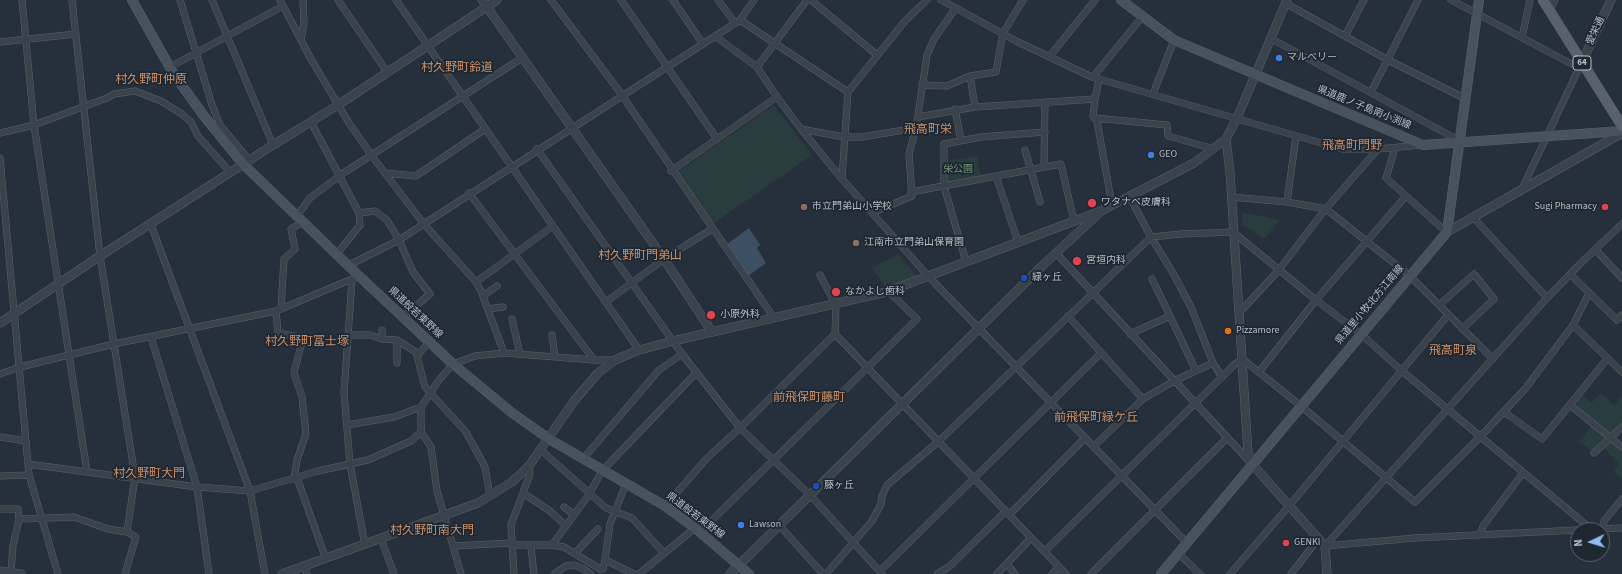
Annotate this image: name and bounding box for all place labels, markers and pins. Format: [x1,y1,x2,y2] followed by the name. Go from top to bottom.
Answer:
[1287,52,1337,64] place label: マルベリー
[1274,53,1284,63] marker: マルベリー
[1159,149,1177,161] place label: GEO
[1146,150,1156,160] marker: GEO
[1086,197,1098,209] marker: ワタナベ皮膚科
[1101,197,1171,209] place label: ワタナベ皮膚科
[812,201,892,213] place label: 市立門弟山小学校
[1534,201,1597,213] place label: Sugi Pharmacy
[799,202,809,212] marker: 市立門弟山小学校
[1600,202,1610,212] marker: Sugi Pharmacy
[864,237,964,249] place label: 江南市立門弟山保育園
[851,238,861,248] marker: 江南市立門弟山保育園
[1071,255,1083,267] marker: 宮垣内科
[1086,255,1126,267] place label: 宮垣内科
[1032,272,1062,284] place label: 緑ヶ丘
[1019,273,1029,283] marker: 緑ヶ丘
[830,286,842,298] marker: なかよし歯科
[845,286,905,298] place label: なかよし歯科
[705,309,717,321] marker: 小原外科
[720,309,760,321] place label: 小原外科
[1236,325,1279,337] place label: Pizzamore
[1223,326,1233,336] marker: Pizzamore
[824,480,854,492] place label: 藤ヶ丘
[811,481,821,491] marker: 藤ヶ丘
[749,519,781,531] place label: Lawson
[736,520,746,530] marker: Lawson
[1294,537,1320,549] place label: GENKI
[1281,538,1291,548] marker: GENKI

